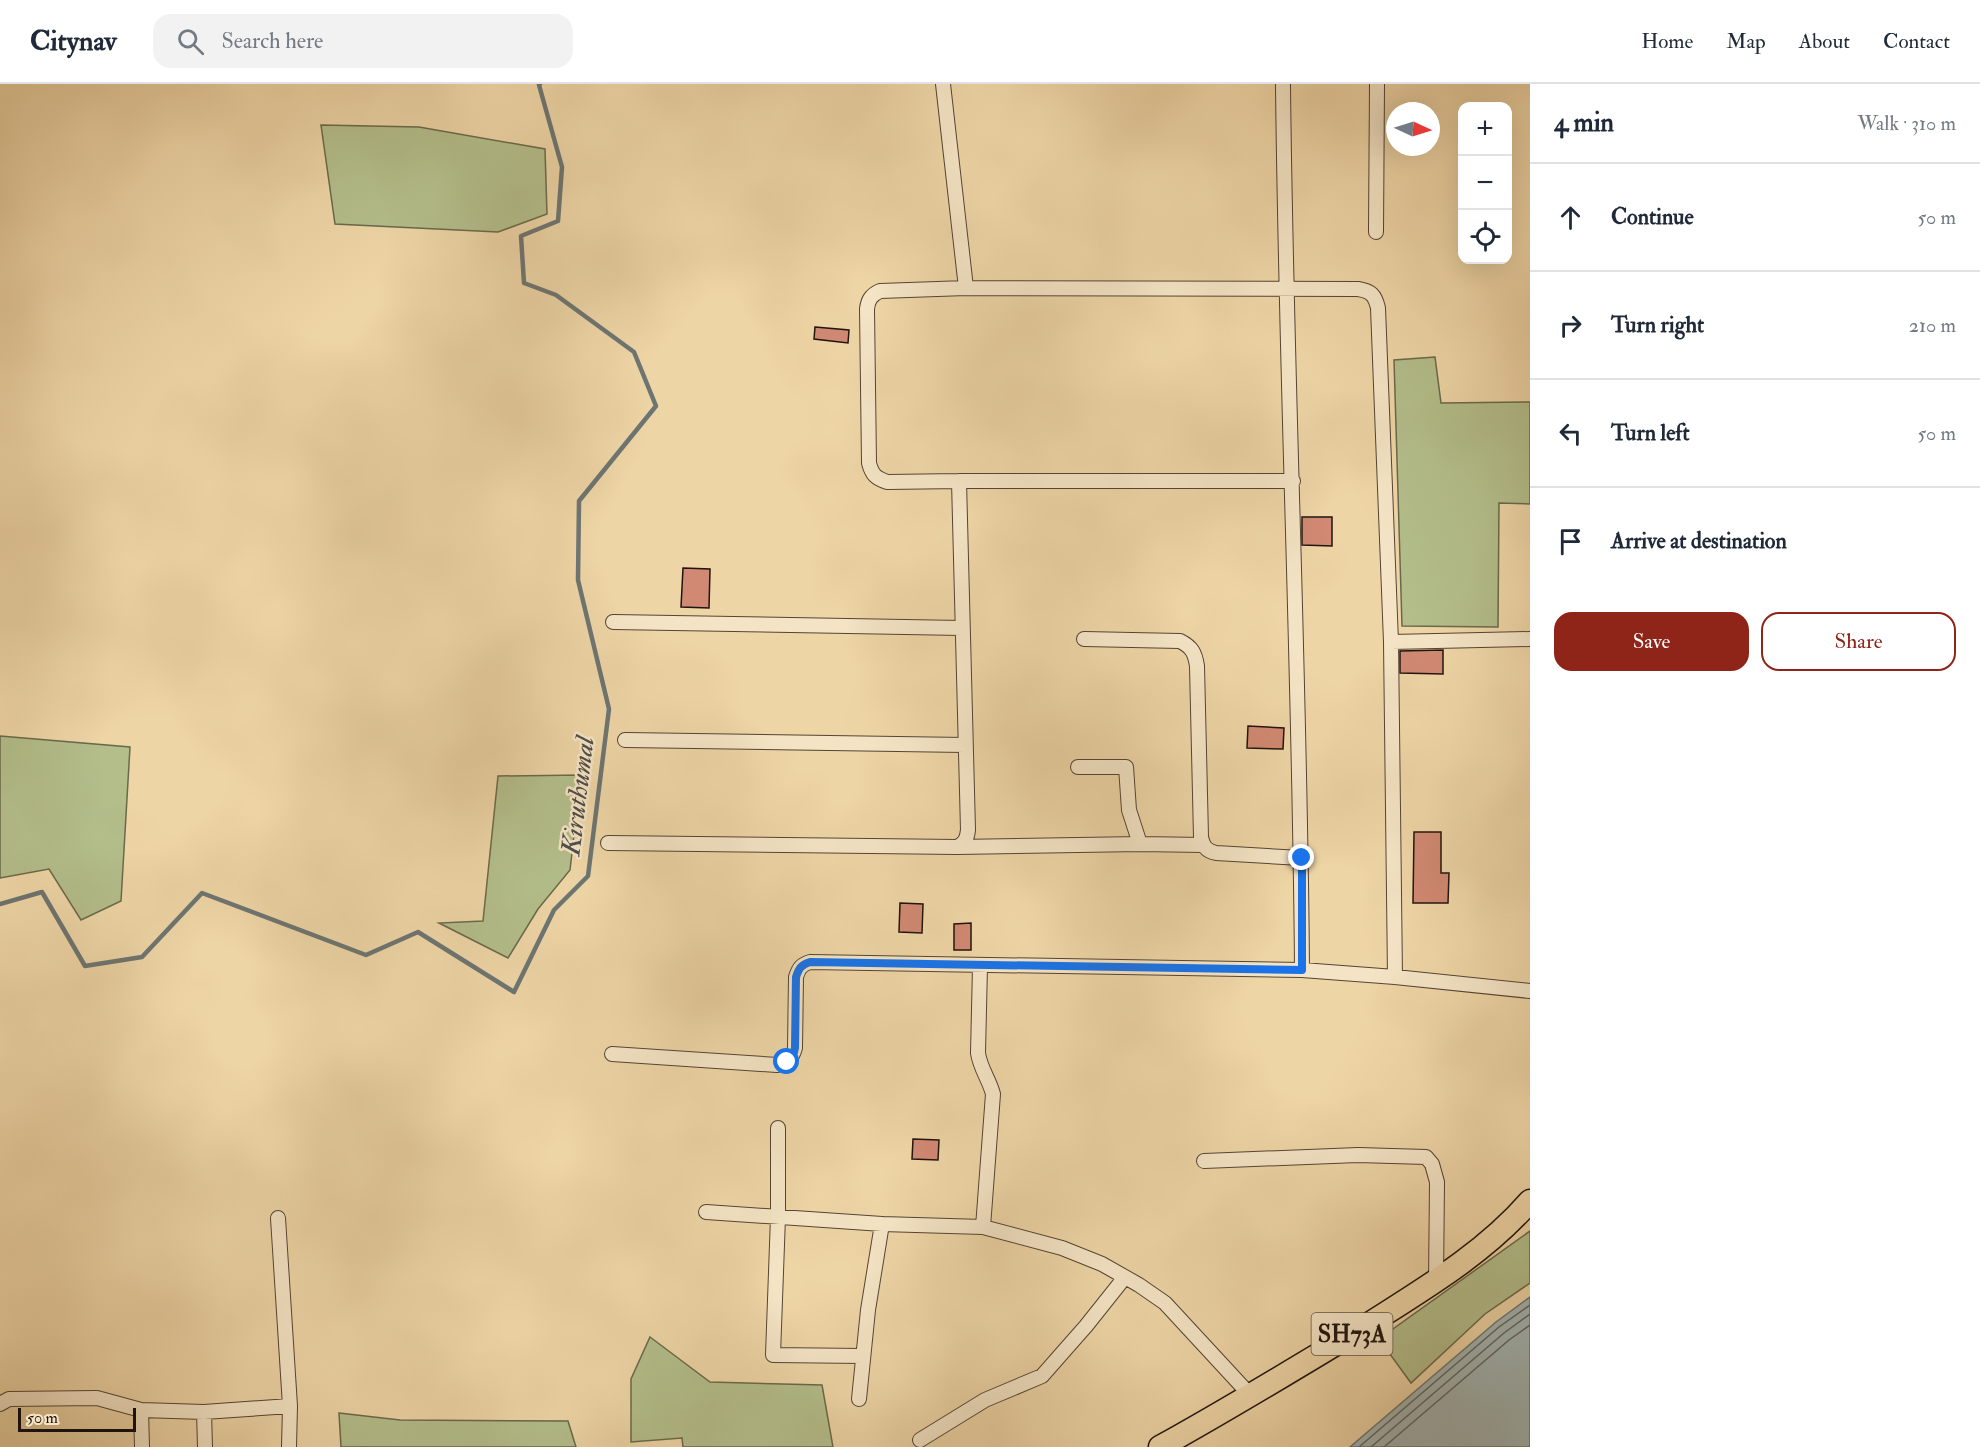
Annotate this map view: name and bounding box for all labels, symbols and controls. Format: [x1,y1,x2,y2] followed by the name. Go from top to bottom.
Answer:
[153,14,573,68] search box
[30,24,117,59] text: Citynav
[174,25,207,58] icon: search
[222,27,323,55] text: Search here
[1641,28,1693,55] text: Home
[1726,28,1766,55] text: Map
[1799,28,1850,55] text: About
[1883,28,1950,55] text: Contact
[1386,102,1440,156] north arrow
[1458,102,1512,264] map controls
[1458,102,1512,156] button: +
[1554,107,1614,139] text: 4 min
[1857,111,1956,136] text: Walk · 310 m
[1458,156,1512,210] button: −
[1554,201,1587,234] icon: ahead
[1611,203,1694,231] text: Continue
[1917,205,1956,230] text: 50 m
[1458,210,1512,264] button: locate
[1554,309,1587,342] icon: right
[1611,311,1704,339] text: Turn right
[1909,313,1956,338] text: 210 m
[1554,417,1587,450] icon: left
[1611,419,1690,447] text: Turn left
[1917,421,1956,446] text: 50 m
[1554,525,1587,558] icon: arrive
[1611,527,1787,555] text: Arrive at destination
[1554,612,1749,671] button: Save
[1761,612,1956,671] button: Share
[554,732,602,859] water label: Kiruthumal
[1288,844,1314,870] route end
[773,1048,799,1074] route start
[1312,1313,1392,1355] road number: SH73A
[18,1405,136,1432] scale bar
[27,1408,58,1428] text: 50 m

